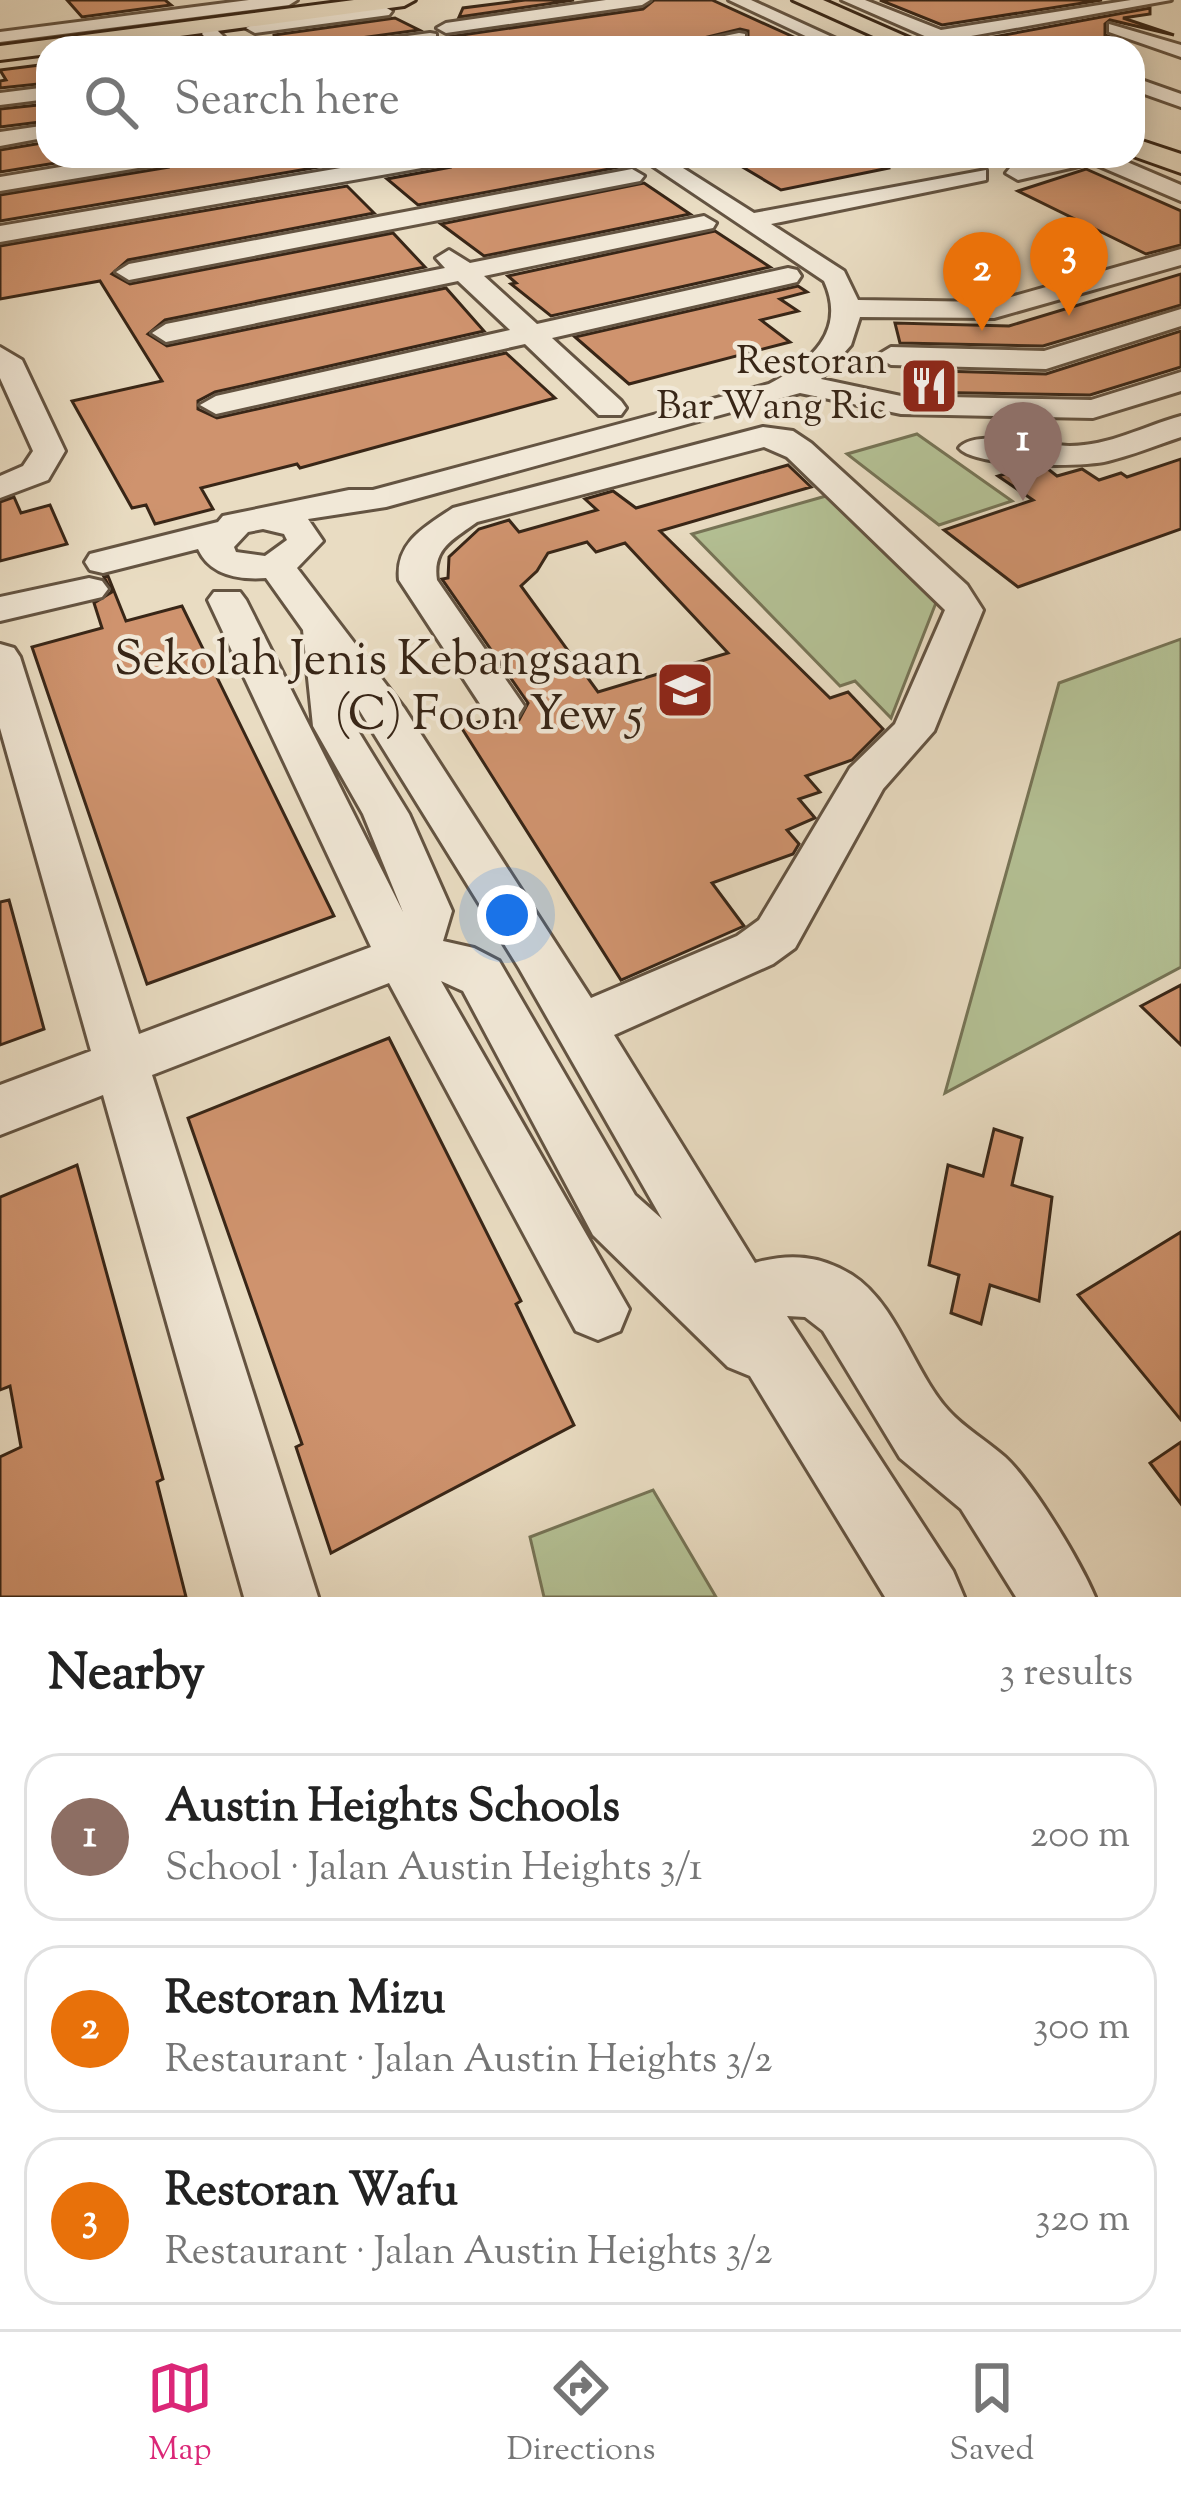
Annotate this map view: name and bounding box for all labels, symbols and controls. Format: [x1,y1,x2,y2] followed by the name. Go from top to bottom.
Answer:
[36,36,1145,168] search box
[78,69,144,135] icon: search
[174,70,400,135] text: Search here
[1030,217,1108,316] pin: 3
[943,232,1021,331] pin: 2
[657,336,887,437] place label: Restoran Bar Wang Ric
[898,355,960,417] restaurant icon: Restoran Bar Wang Ric
[984,402,1062,501] pin: 1
[114,628,643,752] place label: Sekolah Jenis Kebangsaan (C) Foon Yew 5
[654,659,716,721] school or university icon: Sekolah Jenis Kebangsaan (C) Foon Yew 5
[477,885,537,945] your location
[48,1639,205,1712] text: Nearby
[999,1647,1133,1703] text: 3 results
[165,1777,620,1842] text: Austin Heights Schools
[83,1809,97,1865] text: 1
[1030,1809,1130,1865] text: 200 m
[165,1842,702,1898] text: School · Jalan Austin Heights 3/1
[165,1969,446,2034] text: Restoran Mizu
[81,2001,99,2057] text: 2
[1033,2001,1130,2057] text: 300 m
[165,2034,773,2090] text: Restaurant · Jalan Austin Heights 3/2
[165,2161,458,2226] text: Restoran Wafu
[82,2193,98,2249] text: 3
[1035,2193,1130,2249] text: 320 m
[165,2226,773,2282] text: Restaurant · Jalan Austin Heights 3/2
[147,2355,213,2475] tab: Map
[507,2355,656,2475] tab: Directions
[949,2355,1034,2475] tab: Saved

